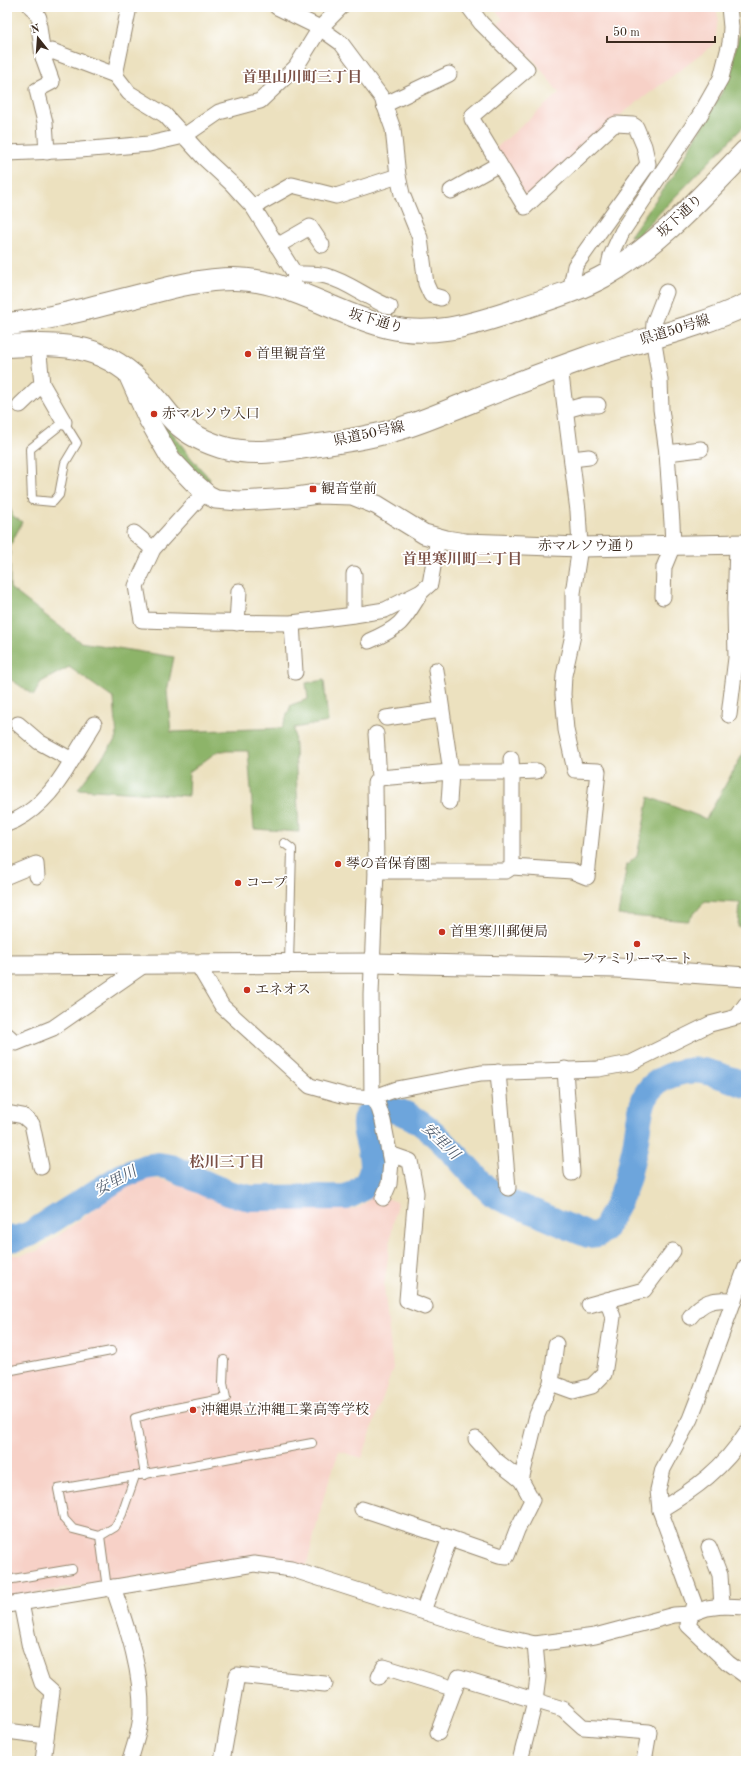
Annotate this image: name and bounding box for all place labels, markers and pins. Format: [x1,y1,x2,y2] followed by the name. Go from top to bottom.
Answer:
[256,346,326,361] place label: 首里観音堂
[243,349,253,359] marker: 首里観音堂
[162,406,260,421] place label: 赤マルソウ入口
[149,409,159,419] marker: 赤マルソウ入口
[321,481,377,496] place label: 観音堂前
[308,484,318,494] marker: 観音堂前
[346,856,430,871] place label: 琴の音保育園
[333,859,343,869] marker: 琴の音保育園
[246,876,287,890] place label: コープ
[233,878,243,888] marker: コープ
[450,924,548,939] place label: 首里寒川郵便局
[437,927,447,937] marker: 首里寒川郵便局
[632,939,642,949] marker: ファミリーマート
[581,952,693,966] place label: ファミリーマート
[255,982,311,997] place label: エネオス
[242,985,252,995] marker: エネオス
[201,1402,369,1417] place label: 沖縄県立沖縄工業高等学校
[188,1405,198,1415] marker: 沖縄県立沖縄工業高等学校

